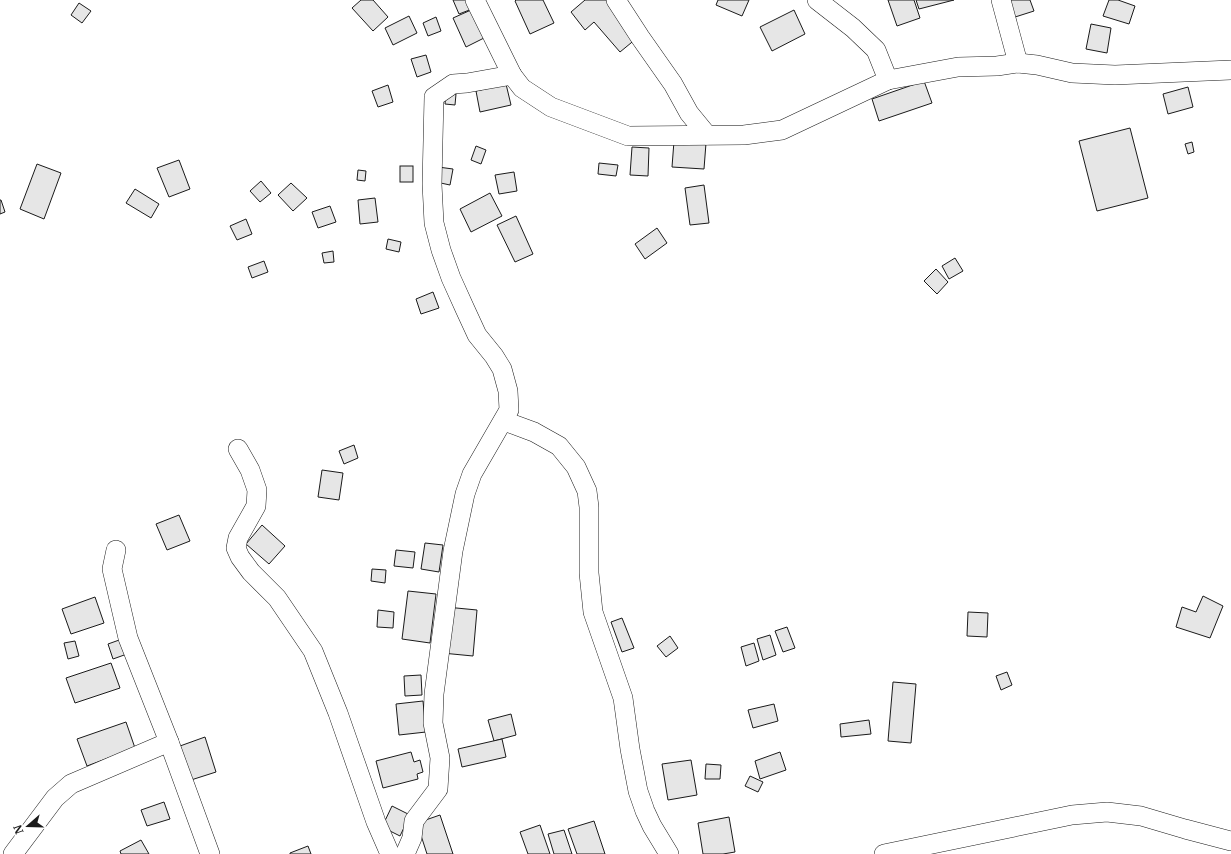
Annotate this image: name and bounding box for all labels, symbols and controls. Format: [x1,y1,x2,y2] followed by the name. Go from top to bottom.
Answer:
[8,806,48,846] north arrow
[10,823,27,836] text: N

